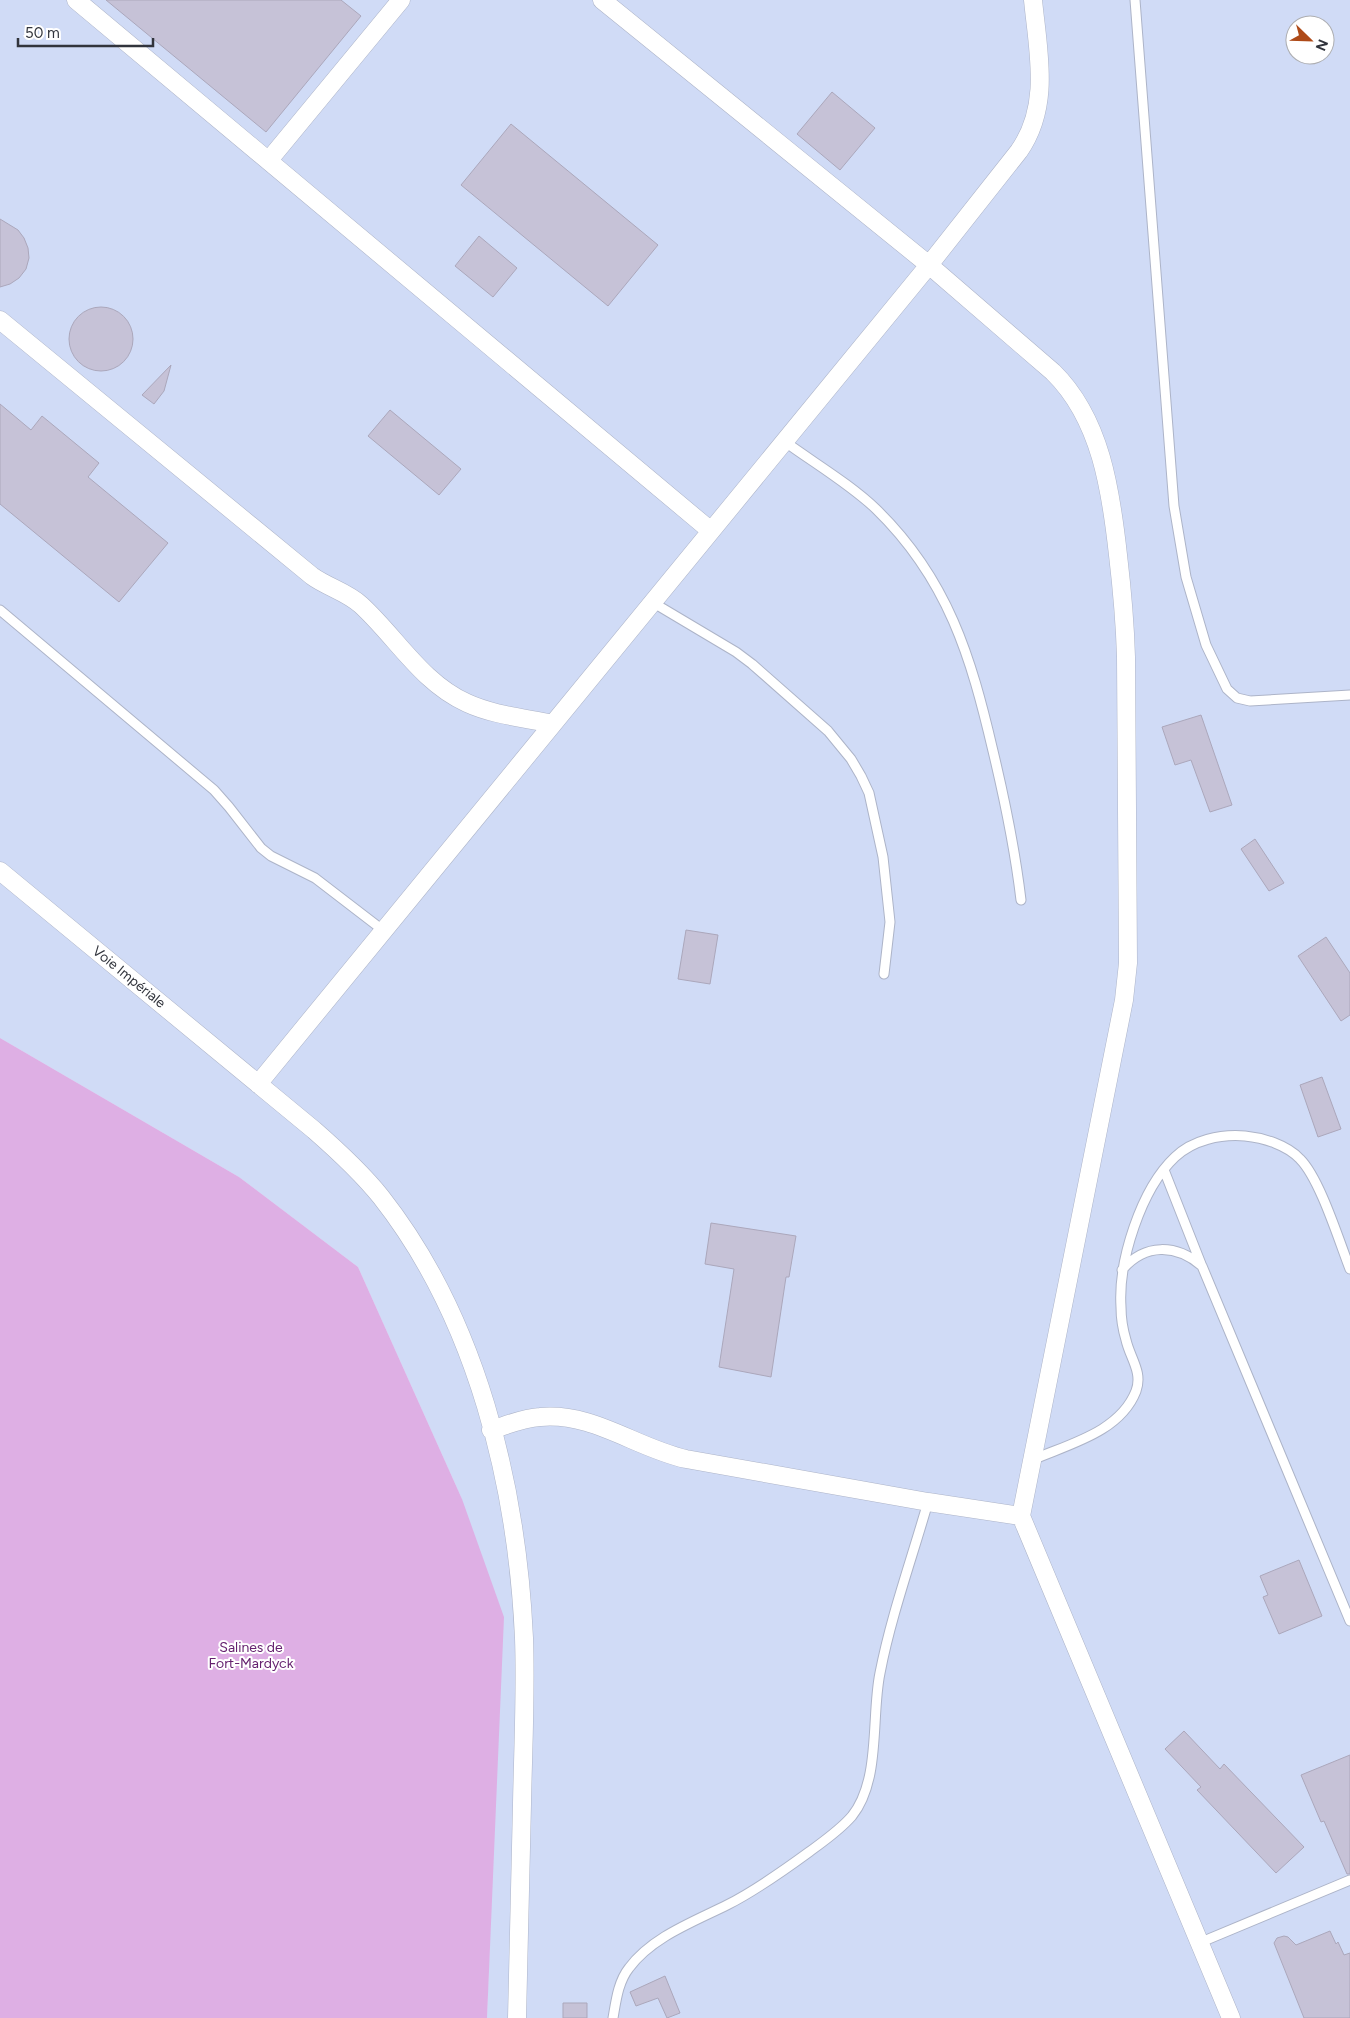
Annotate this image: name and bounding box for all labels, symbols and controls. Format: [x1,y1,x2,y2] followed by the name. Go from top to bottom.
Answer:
[18,15,152,47] scale bar
[1285,15,1335,65] north arrow
[25,24,60,42] text: 50 m
[1312,37,1331,53] text: N
[89,942,169,1012] street label: Voie Impériale
[209,1639,294,1672] park label: Salines de Fort-Mardyck

